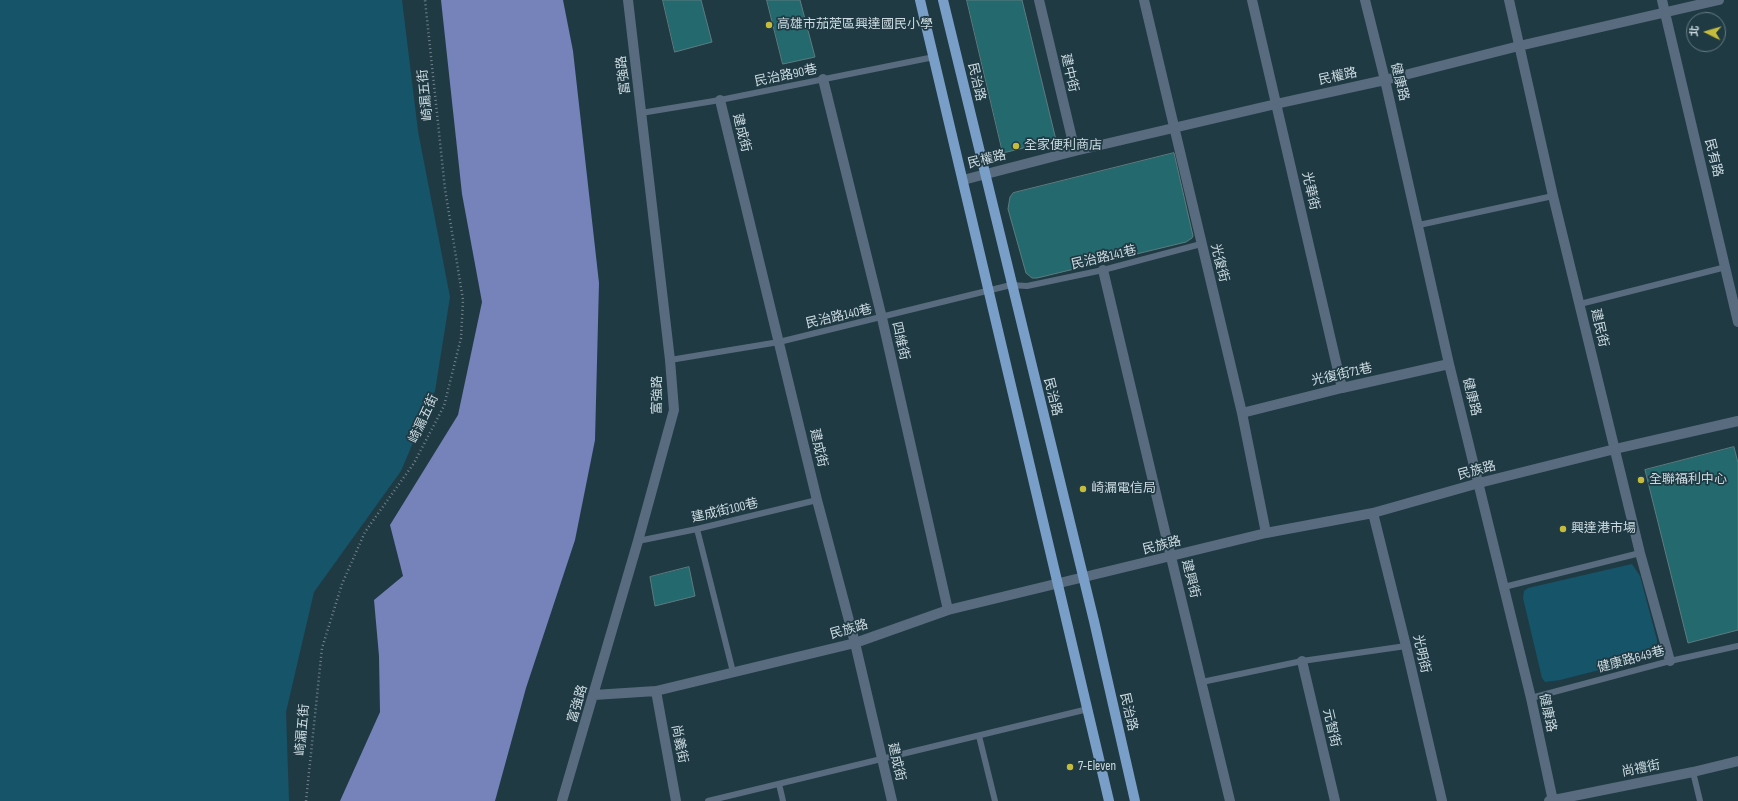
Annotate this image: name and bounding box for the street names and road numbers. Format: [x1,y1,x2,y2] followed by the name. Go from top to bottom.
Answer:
[1057,52,1081,94] street label: 建中街
[614,55,634,95] street label: 富強路
[964,61,988,103] street label: 民治路
[1387,61,1411,103] street label: 健康路
[753,62,819,90] street label: 民治路90巷
[1317,65,1359,89] street label: 民權路
[416,68,436,122] street label: 崎漏五街
[729,112,753,154] street label: 建成街
[1701,137,1725,179] street label: 民有路
[966,148,1008,172] street label: 民權路
[1298,170,1322,212] street label: 光華街
[1207,242,1231,284] street label: 光復街
[1070,243,1138,273] street label: 民治路141巷
[804,302,874,332] street label: 民治路140巷
[1587,307,1611,349] street label: 建民街
[888,320,912,362] street label: 四維街
[1310,360,1374,390] street label: 光復街71巷
[650,376,666,414] street label: 富強路
[1040,376,1064,418] street label: 民治路
[1459,376,1483,418] street label: 健康路
[406,392,442,446] street label: 崎漏五街
[806,427,830,469] street label: 建成街
[1456,458,1498,484] street label: 民族路
[690,496,760,526] street label: 建成街100巷
[1141,534,1183,558] street label: 民族路
[1178,558,1202,600] street label: 建興街
[828,617,870,643] street label: 民族路
[1409,633,1433,675] street label: 光明街
[1596,644,1666,676] street label: 健康路649巷
[565,683,591,725] street label: 富強路
[1116,691,1140,733] street label: 民治路
[1535,692,1559,734] street label: 健康路
[293,703,313,757] street label: 崎漏五街
[1319,707,1343,749] street label: 元智街
[668,723,690,765] street label: 尚義街
[884,741,908,783] street label: 建成街
[1620,758,1662,780] street label: 尚禮街

